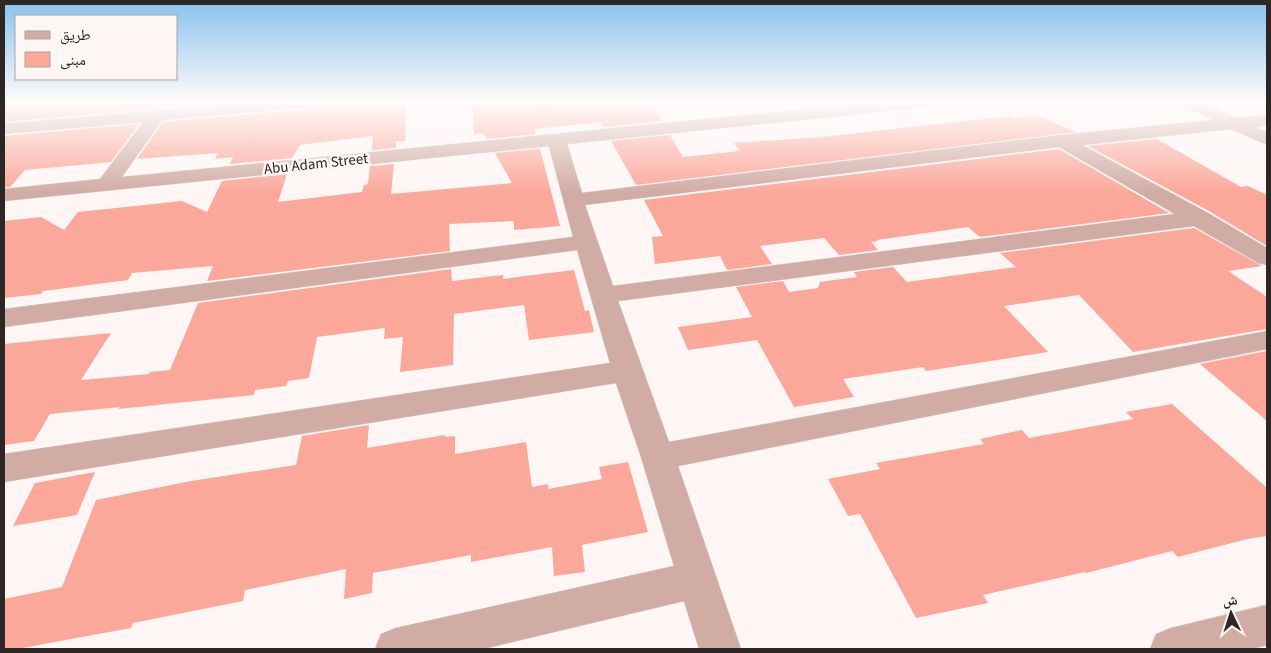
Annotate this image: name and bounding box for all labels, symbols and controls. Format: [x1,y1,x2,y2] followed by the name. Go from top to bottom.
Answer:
[15,15,178,80] legend
[60,25,91,46] text: طريق
[60,50,86,71] text: مبنى
[263,148,369,180] street label: Abu Adam Street
[1206,588,1256,638] north arrow
[1222,591,1238,612] text: ش

